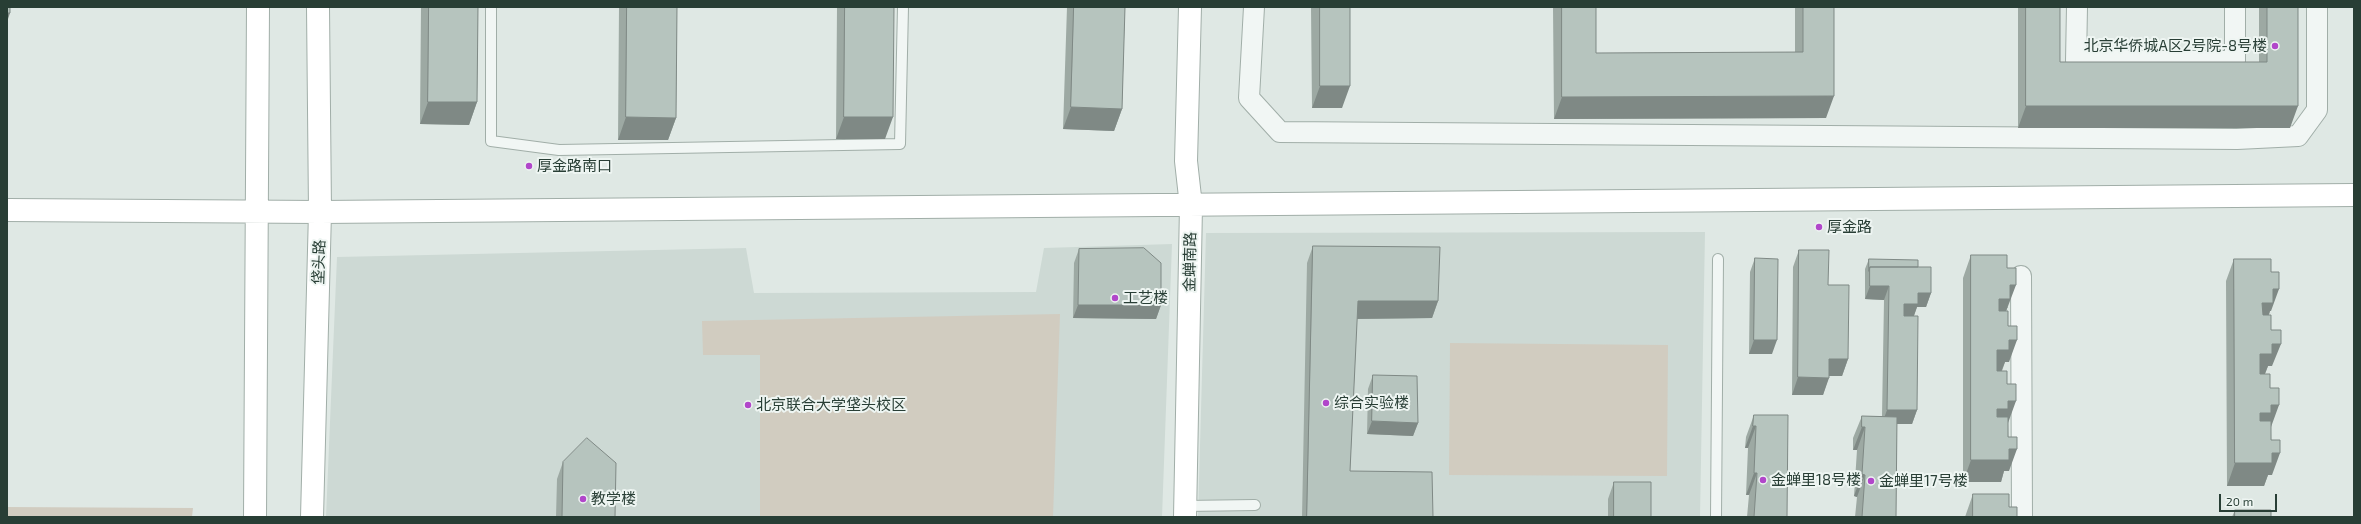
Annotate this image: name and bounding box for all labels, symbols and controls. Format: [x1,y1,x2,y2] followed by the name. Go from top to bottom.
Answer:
[2083,37,2267,55] place label: 北京华侨城A区2号院-8号楼
[2270,41,2280,51] marker: 北京华侨城A区2号院-8号楼
[537,157,612,175] place label: 厚金路南口
[524,161,534,171] marker: 厚金路南口
[1827,218,1872,236] place label: 厚金路
[1814,222,1824,232] marker: 厚金路
[1180,232,1200,292] street label: 金蝉南路
[309,239,329,285] street label: 垡头路
[1123,289,1168,307] place label: 工艺楼
[1110,293,1120,303] marker: 工艺楼
[1334,394,1409,412] place label: 综合实验楼
[756,396,906,414] place label: 北京联合大学垡头校区
[1321,398,1331,408] marker: 综合实验楼
[743,400,753,410] marker: 北京联合大学垡头校区
[1771,471,1861,489] place label: 金蝉里18号楼
[1879,472,1968,490] place label: 金蝉里17号楼
[1758,475,1768,485] marker: 金蝉里18号楼
[1866,476,1876,486] marker: 金蝉里17号楼
[2221,486,2279,512] scale bar
[591,490,636,508] place label: 教学楼
[578,494,588,504] marker: 教学楼
[2226,494,2253,508] text: 20 m

